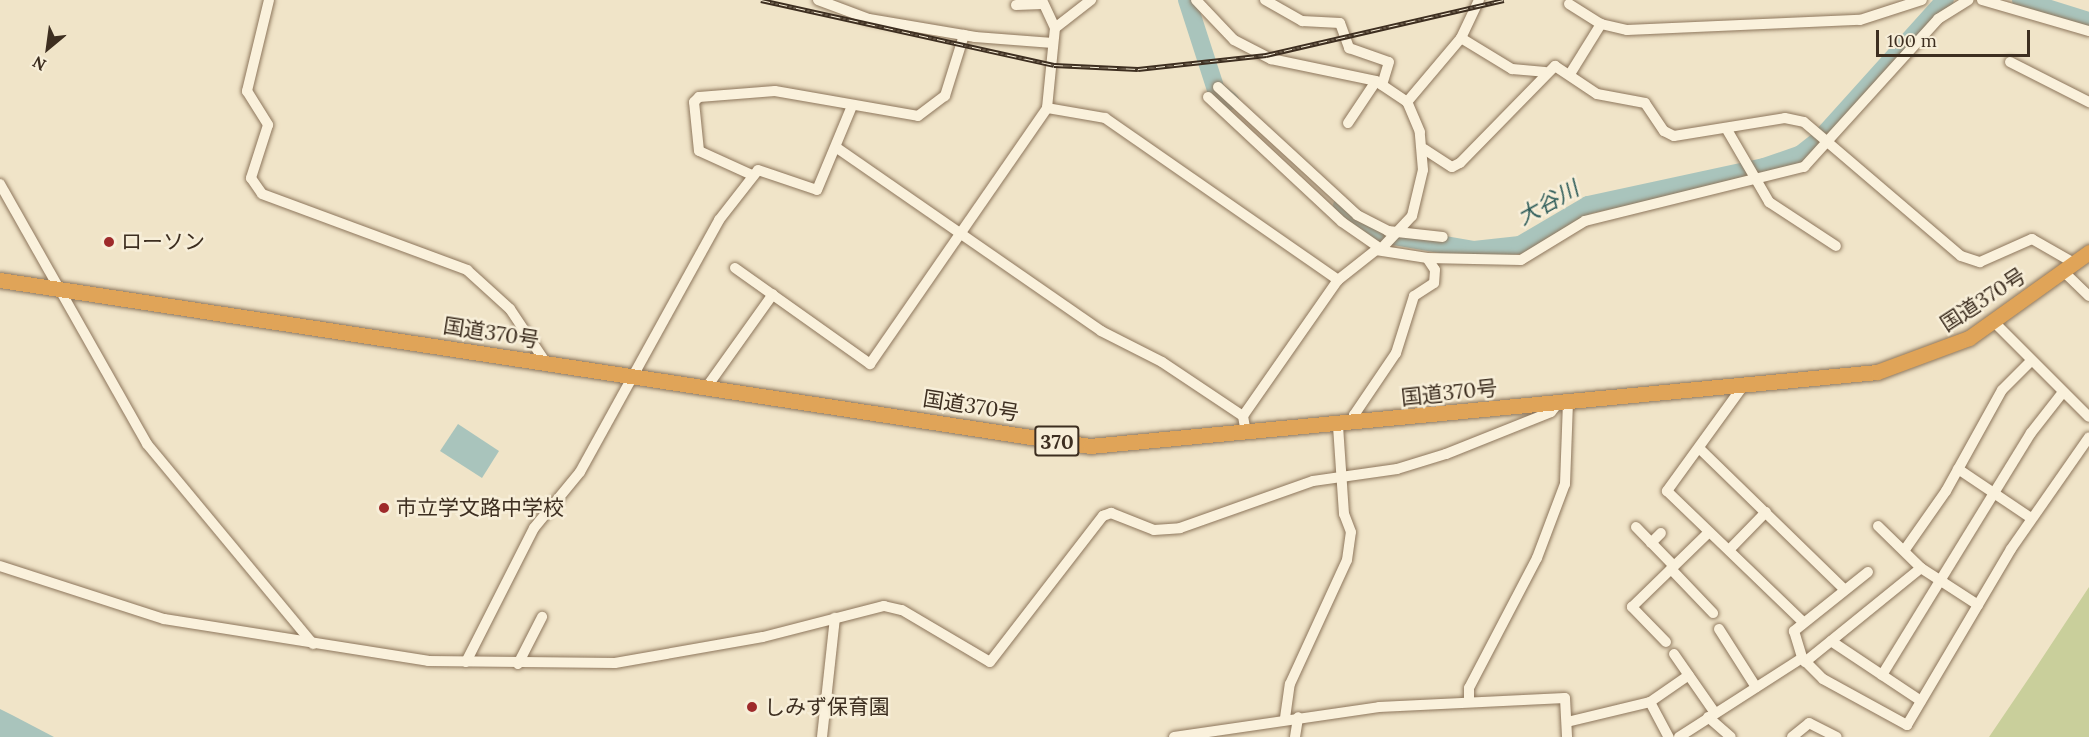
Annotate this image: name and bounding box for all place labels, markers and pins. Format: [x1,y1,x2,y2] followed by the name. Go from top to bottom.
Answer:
[121,229,205,255] place label: ローソン
[102,235,116,249] marker: ローソン
[396,495,564,521] place label: 市立学文路中学校
[377,501,391,515] marker: 市立学文路中学校
[764,694,890,720] place label: しみず保育園
[745,700,759,714] marker: しみず保育園

